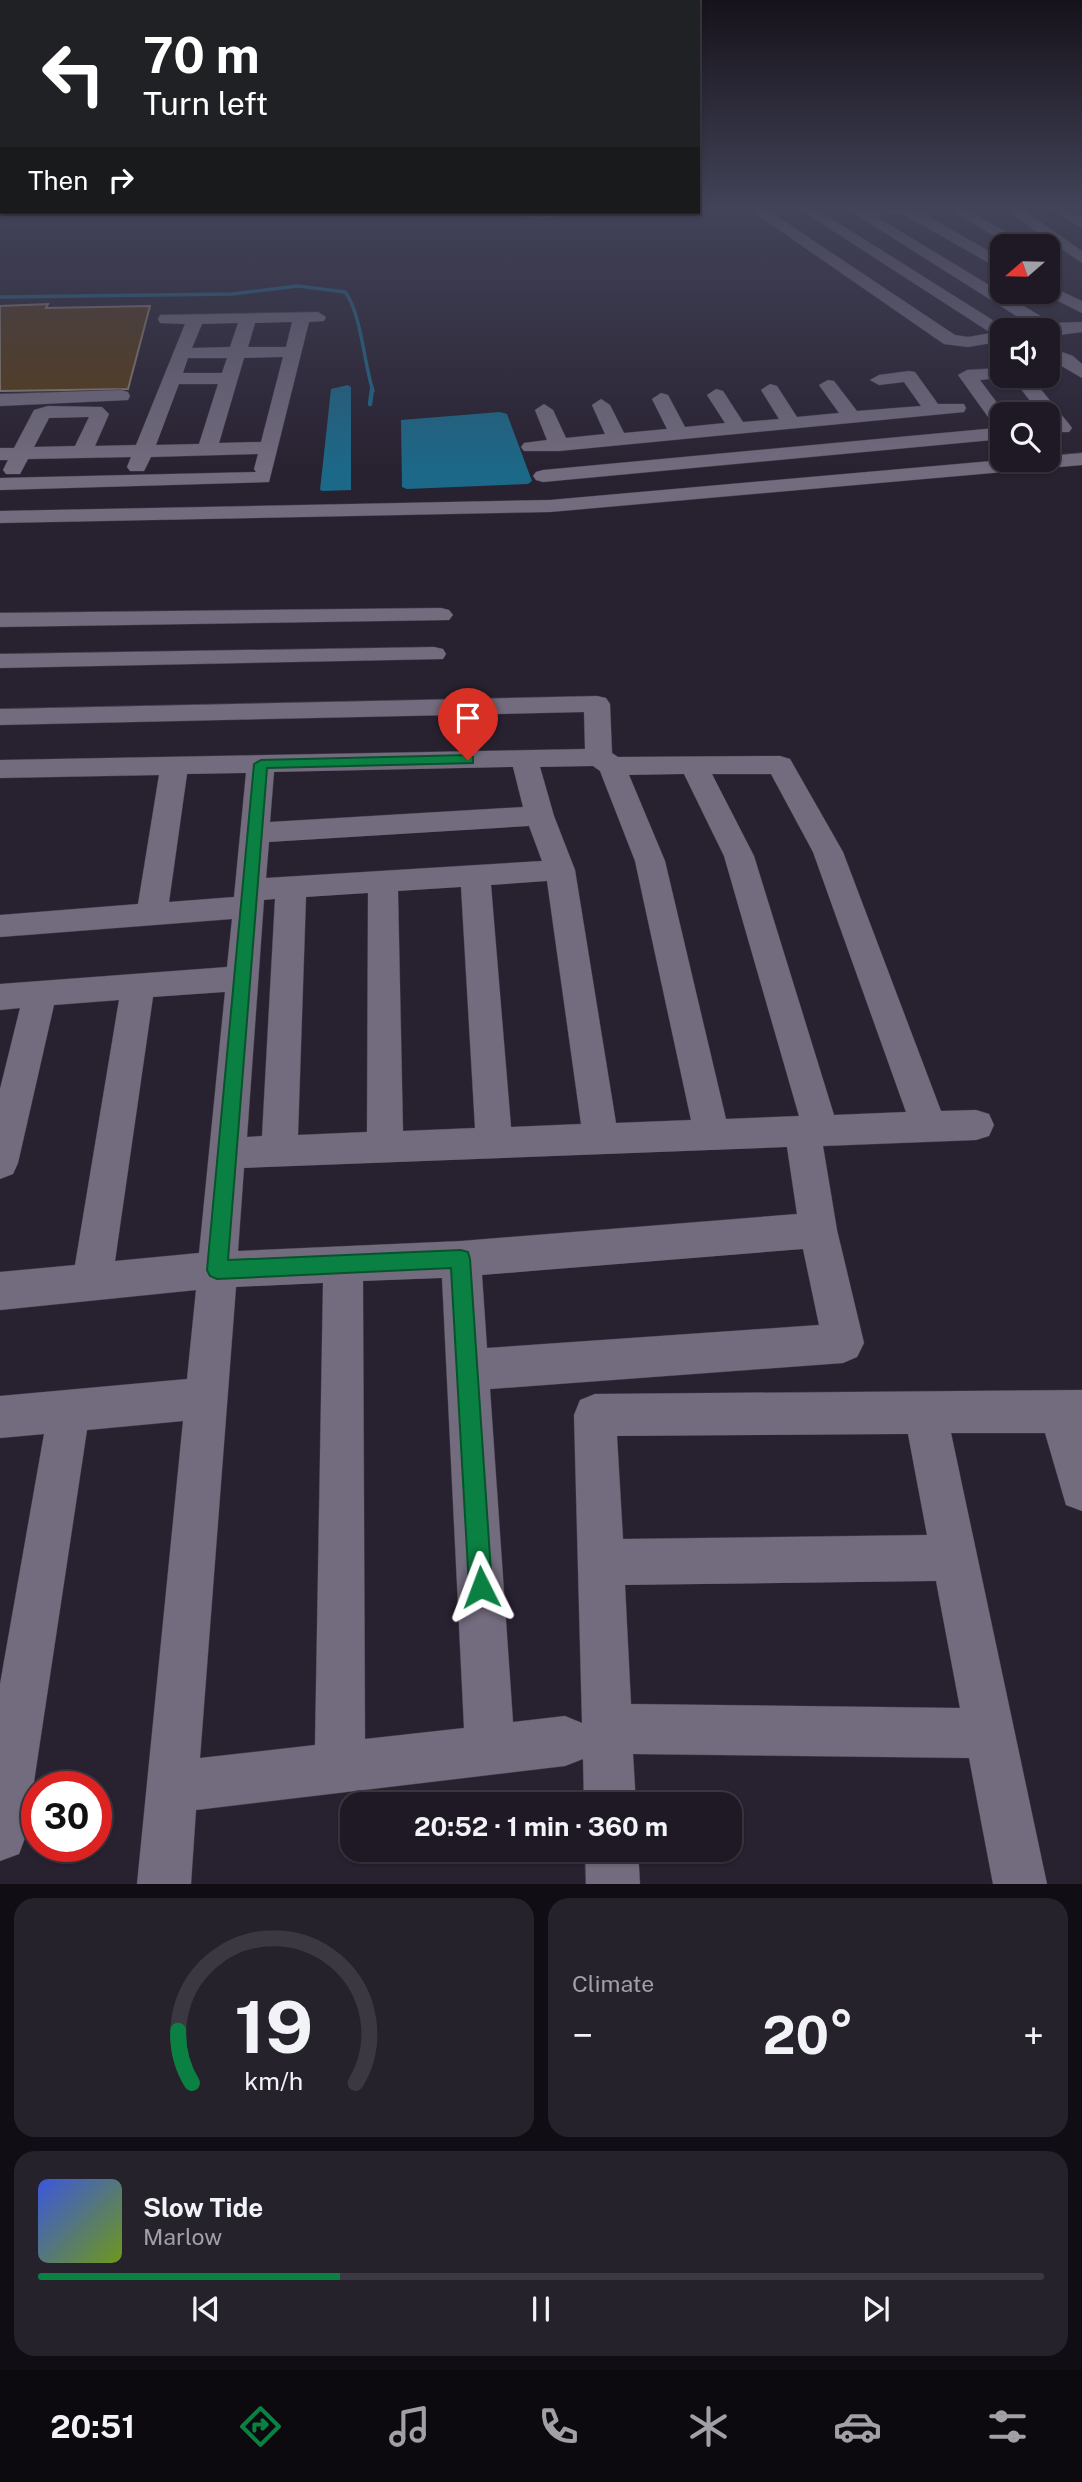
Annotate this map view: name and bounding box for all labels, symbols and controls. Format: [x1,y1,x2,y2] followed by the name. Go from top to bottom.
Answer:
[143,26,260,84] text: 70 m
[28,28,119,119] icon: left
[143,85,268,122] text: Turn left
[102,161,140,199] icon: right
[28,165,88,196] text: Then
[990,234,1060,304] north arrow
[990,234,1060,472] map controls
[990,318,1060,388] button: sound
[990,402,1060,472] button: search
[438,688,498,760] pin
[449,699,487,737] icon: arrive
[444,1550,518,1624] position arrow
[21,1771,112,1862] speed limit sign: 30
[414,1811,668,1842] text: 20:52 · 1 min · 360 m
[572,1970,654,1997] text: Climate
[234,1985,314,2070] text: 19
[762,2005,854,2066] text: 20°
[572,2013,593,2058] text: −
[1023,2013,1044,2058] text: +
[245,2066,303,2096] text: km/h
[143,2192,263,2223] text: Slow Tide
[143,2223,222,2250] text: Marlow
[187,2290,225,2328] icon: previous
[522,2290,560,2328] icon: pause
[857,2290,895,2328] icon: next
[236,2402,285,2451] icon: directions
[385,2402,434,2451] icon: music
[534,2402,583,2451] icon: phone
[684,2402,733,2451] icon: climate
[833,2402,882,2451] icon: car
[983,2402,1032,2451] icon: filters
[50,2408,135,2445] text: 20:51

